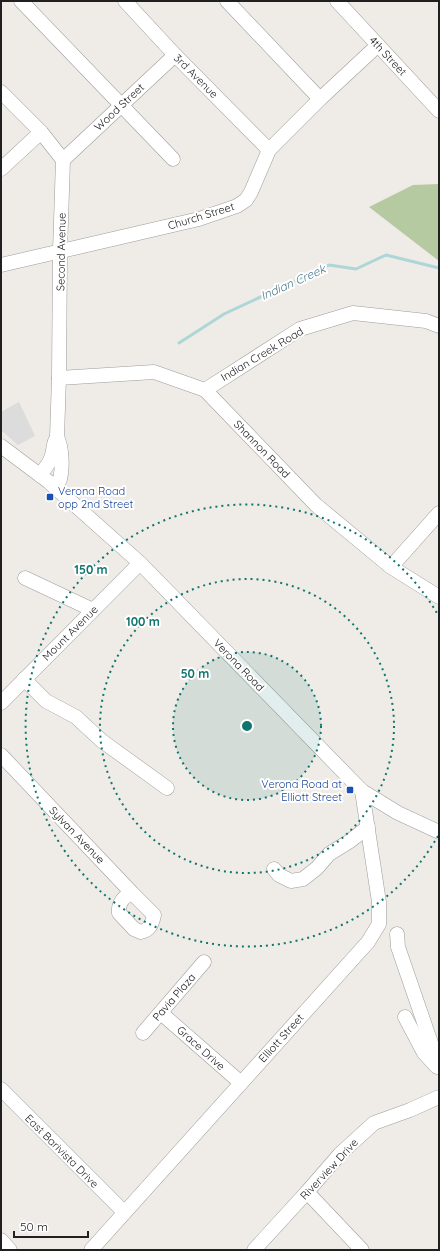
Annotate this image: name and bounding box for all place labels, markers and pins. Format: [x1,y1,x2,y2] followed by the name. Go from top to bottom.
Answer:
[58,484,133,511] place label: Verona Road opp 2nd Street
[45,492,55,502] marker: Verona Road opp 2nd Street
[240,719,254,733] centre of rings
[261,777,342,804] place label: Verona Road at Elliott Street
[345,785,355,795] marker: Verona Road at Elliott Street

